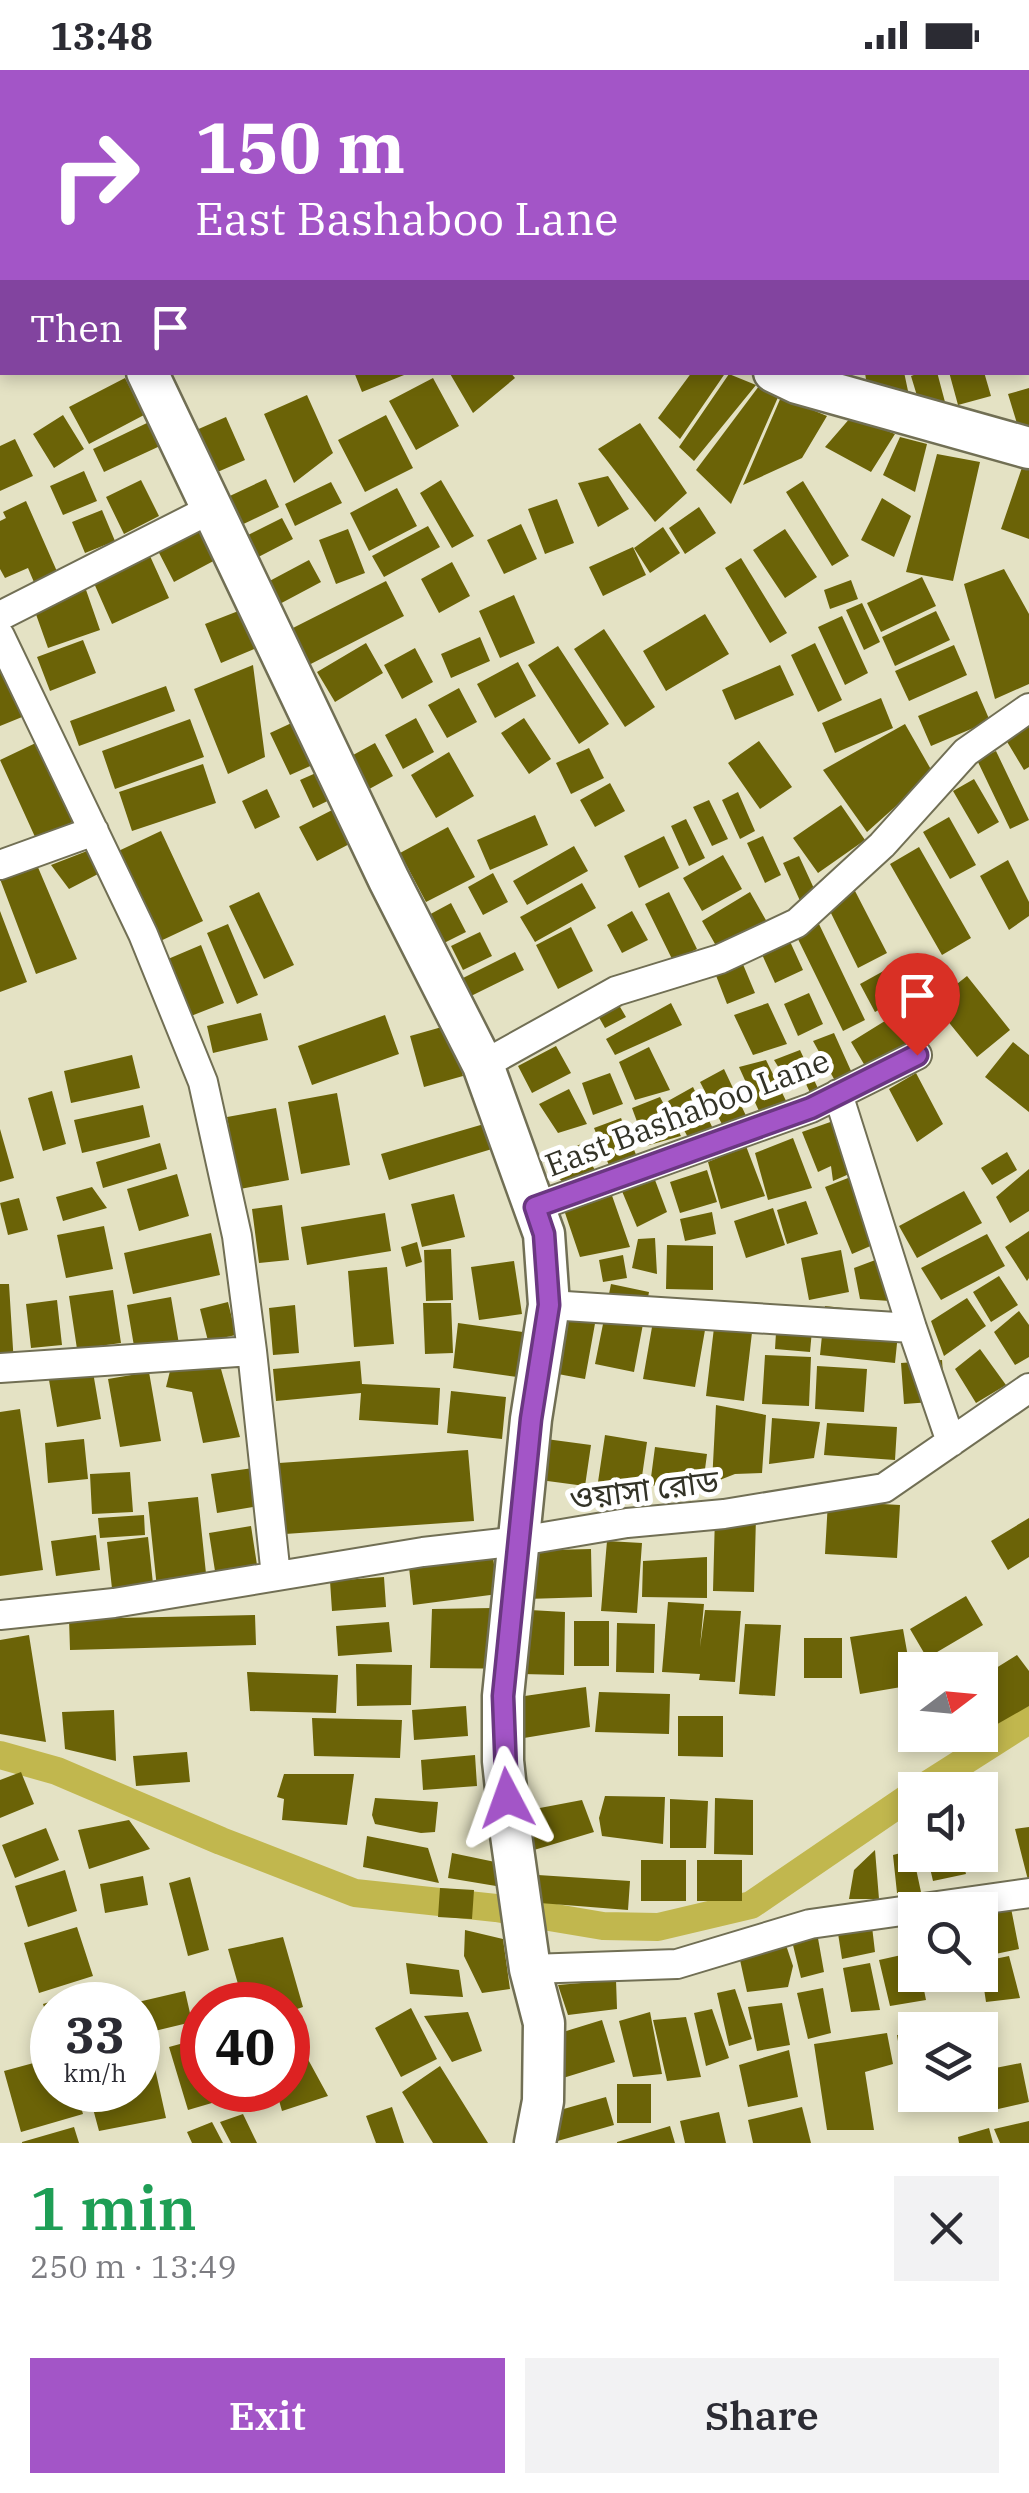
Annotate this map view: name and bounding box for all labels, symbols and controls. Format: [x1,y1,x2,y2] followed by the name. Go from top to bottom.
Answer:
[50,11,153,60] text: 13:48
[195,101,405,192] text: 150 m
[30,110,160,240] icon: right
[195,189,618,247] text: East Bashaboo Lane
[143,300,198,355] icon: arrive
[30,303,123,352] text: Then
[875,953,960,1056] pin
[890,968,945,1023] icon: arrive
[539,1038,835,1186] street label: East Bashaboo Lane
[567,1459,722,1519] street label: ওয়াসা রোড
[898,1652,998,1752] north arrow
[898,1652,998,2112] map controls
[455,1746,559,1850] position arrow
[898,1772,998,1872] button: sound
[898,1892,998,1992] button: search
[180,1982,310,2112] speed limit sign: 40
[65,2002,125,2067] text: 33
[898,2012,998,2112] button: layers
[63,2056,127,2089] text: km/h
[30,2168,197,2247] text: 1 min
[894,2176,999,2281] button: close
[30,2245,237,2287] text: 250 m · 13:49
[30,2358,505,2473] button: Exit
[525,2358,999,2473] button: Share

